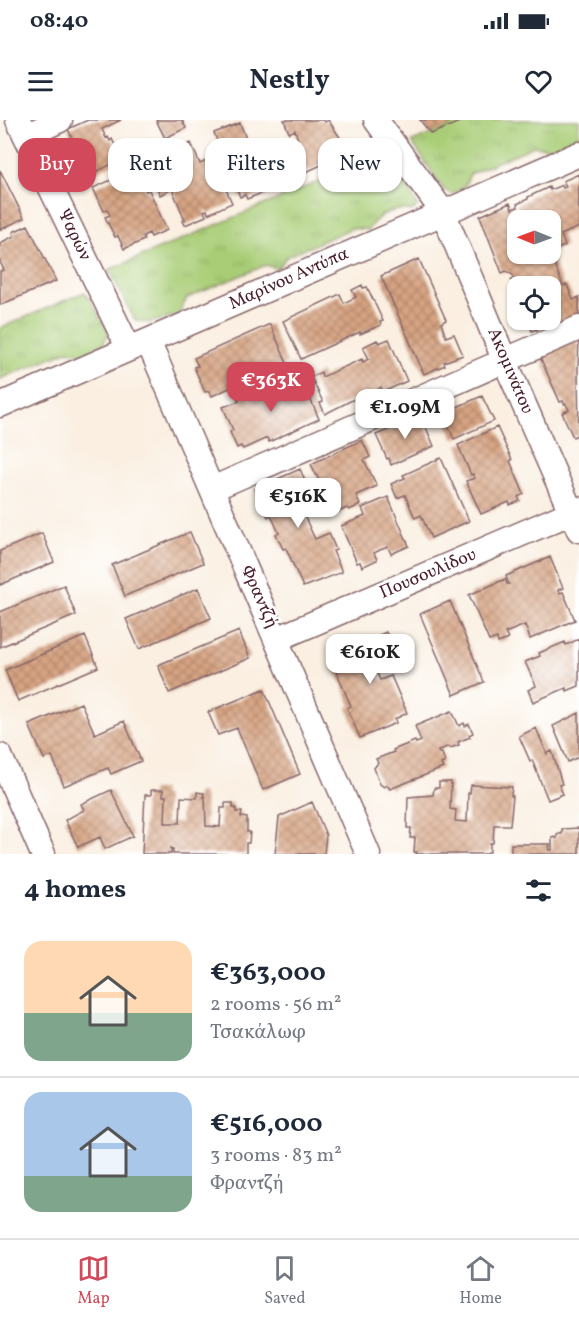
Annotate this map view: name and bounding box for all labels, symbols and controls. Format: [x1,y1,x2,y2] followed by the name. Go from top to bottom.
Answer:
[30,6,88,37] text: 08:40
[249,62,330,100] text: Nestly
[24,65,57,98] icon: menu
[522,65,555,98] icon: heart
[18,138,96,192] chip: Buy
[108,138,193,192] chip: Rent
[205,138,306,192] chip: Filters
[318,138,402,192] chip: New
[51,205,97,265] street label: Ψαρών
[507,210,561,264] north arrow
[507,210,561,330] map controls
[225,241,353,317] street label: Μαρίνου Αντύπα
[507,276,561,330] button: locate
[481,324,539,418] street label: Ακομινάτου
[229,362,313,413] pin: €363K
[241,367,301,395] text: €363K
[356,389,454,440] pin: €1.09M
[369,394,441,422] text: €1.09M
[256,478,340,529] pin: €516K
[269,483,327,511] text: €516K
[376,542,480,606] street label: Πουσουλίδου
[234,561,284,633] street label: Φραντζή
[328,634,412,685] pin: €610K
[340,639,400,667] text: €610K
[24,872,126,908] text: 4 homes
[522,874,555,907] icon: filters
[210,955,326,991] text: €363,000
[72,965,144,1037] icon: home
[210,991,341,1019] text: 2 rooms · 56 m²
[210,1019,306,1047] text: Τσακάλωφ
[210,1106,322,1142] text: €516,000
[72,1116,144,1188] icon: home
[210,1142,342,1170] text: 3 rooms · 83 m²
[210,1170,284,1198] text: Φραντζή
[77,1252,110,1310] tab: Map
[264,1252,305,1310] tab: Saved
[460,1252,502,1310] tab: Home

